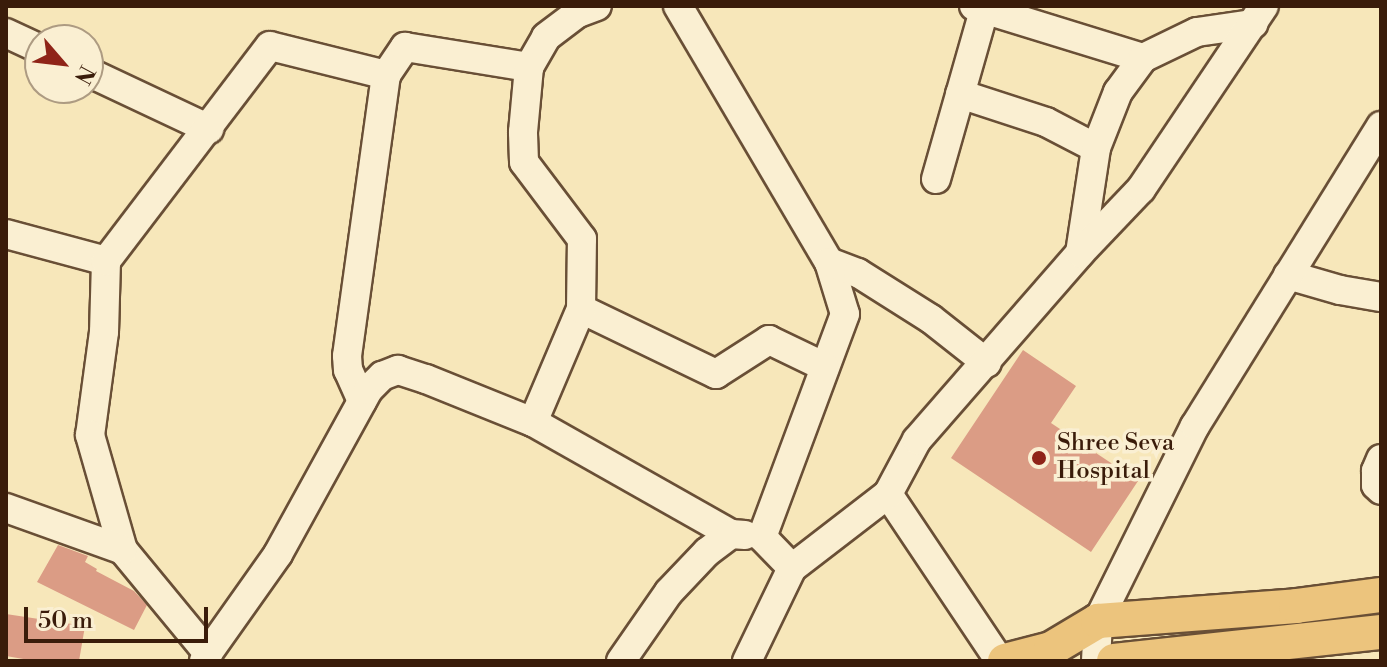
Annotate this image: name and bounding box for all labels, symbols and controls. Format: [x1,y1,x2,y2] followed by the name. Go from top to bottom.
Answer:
[24,24,104,104] north arrow
[68,61,100,89] text: N
[1057,430,1174,486] place label: Shree Seva Hospital
[1028,447,1050,469] marker: Shree Seva Hospital
[28,591,212,641] scale bar
[38,606,93,636] text: 50 m

